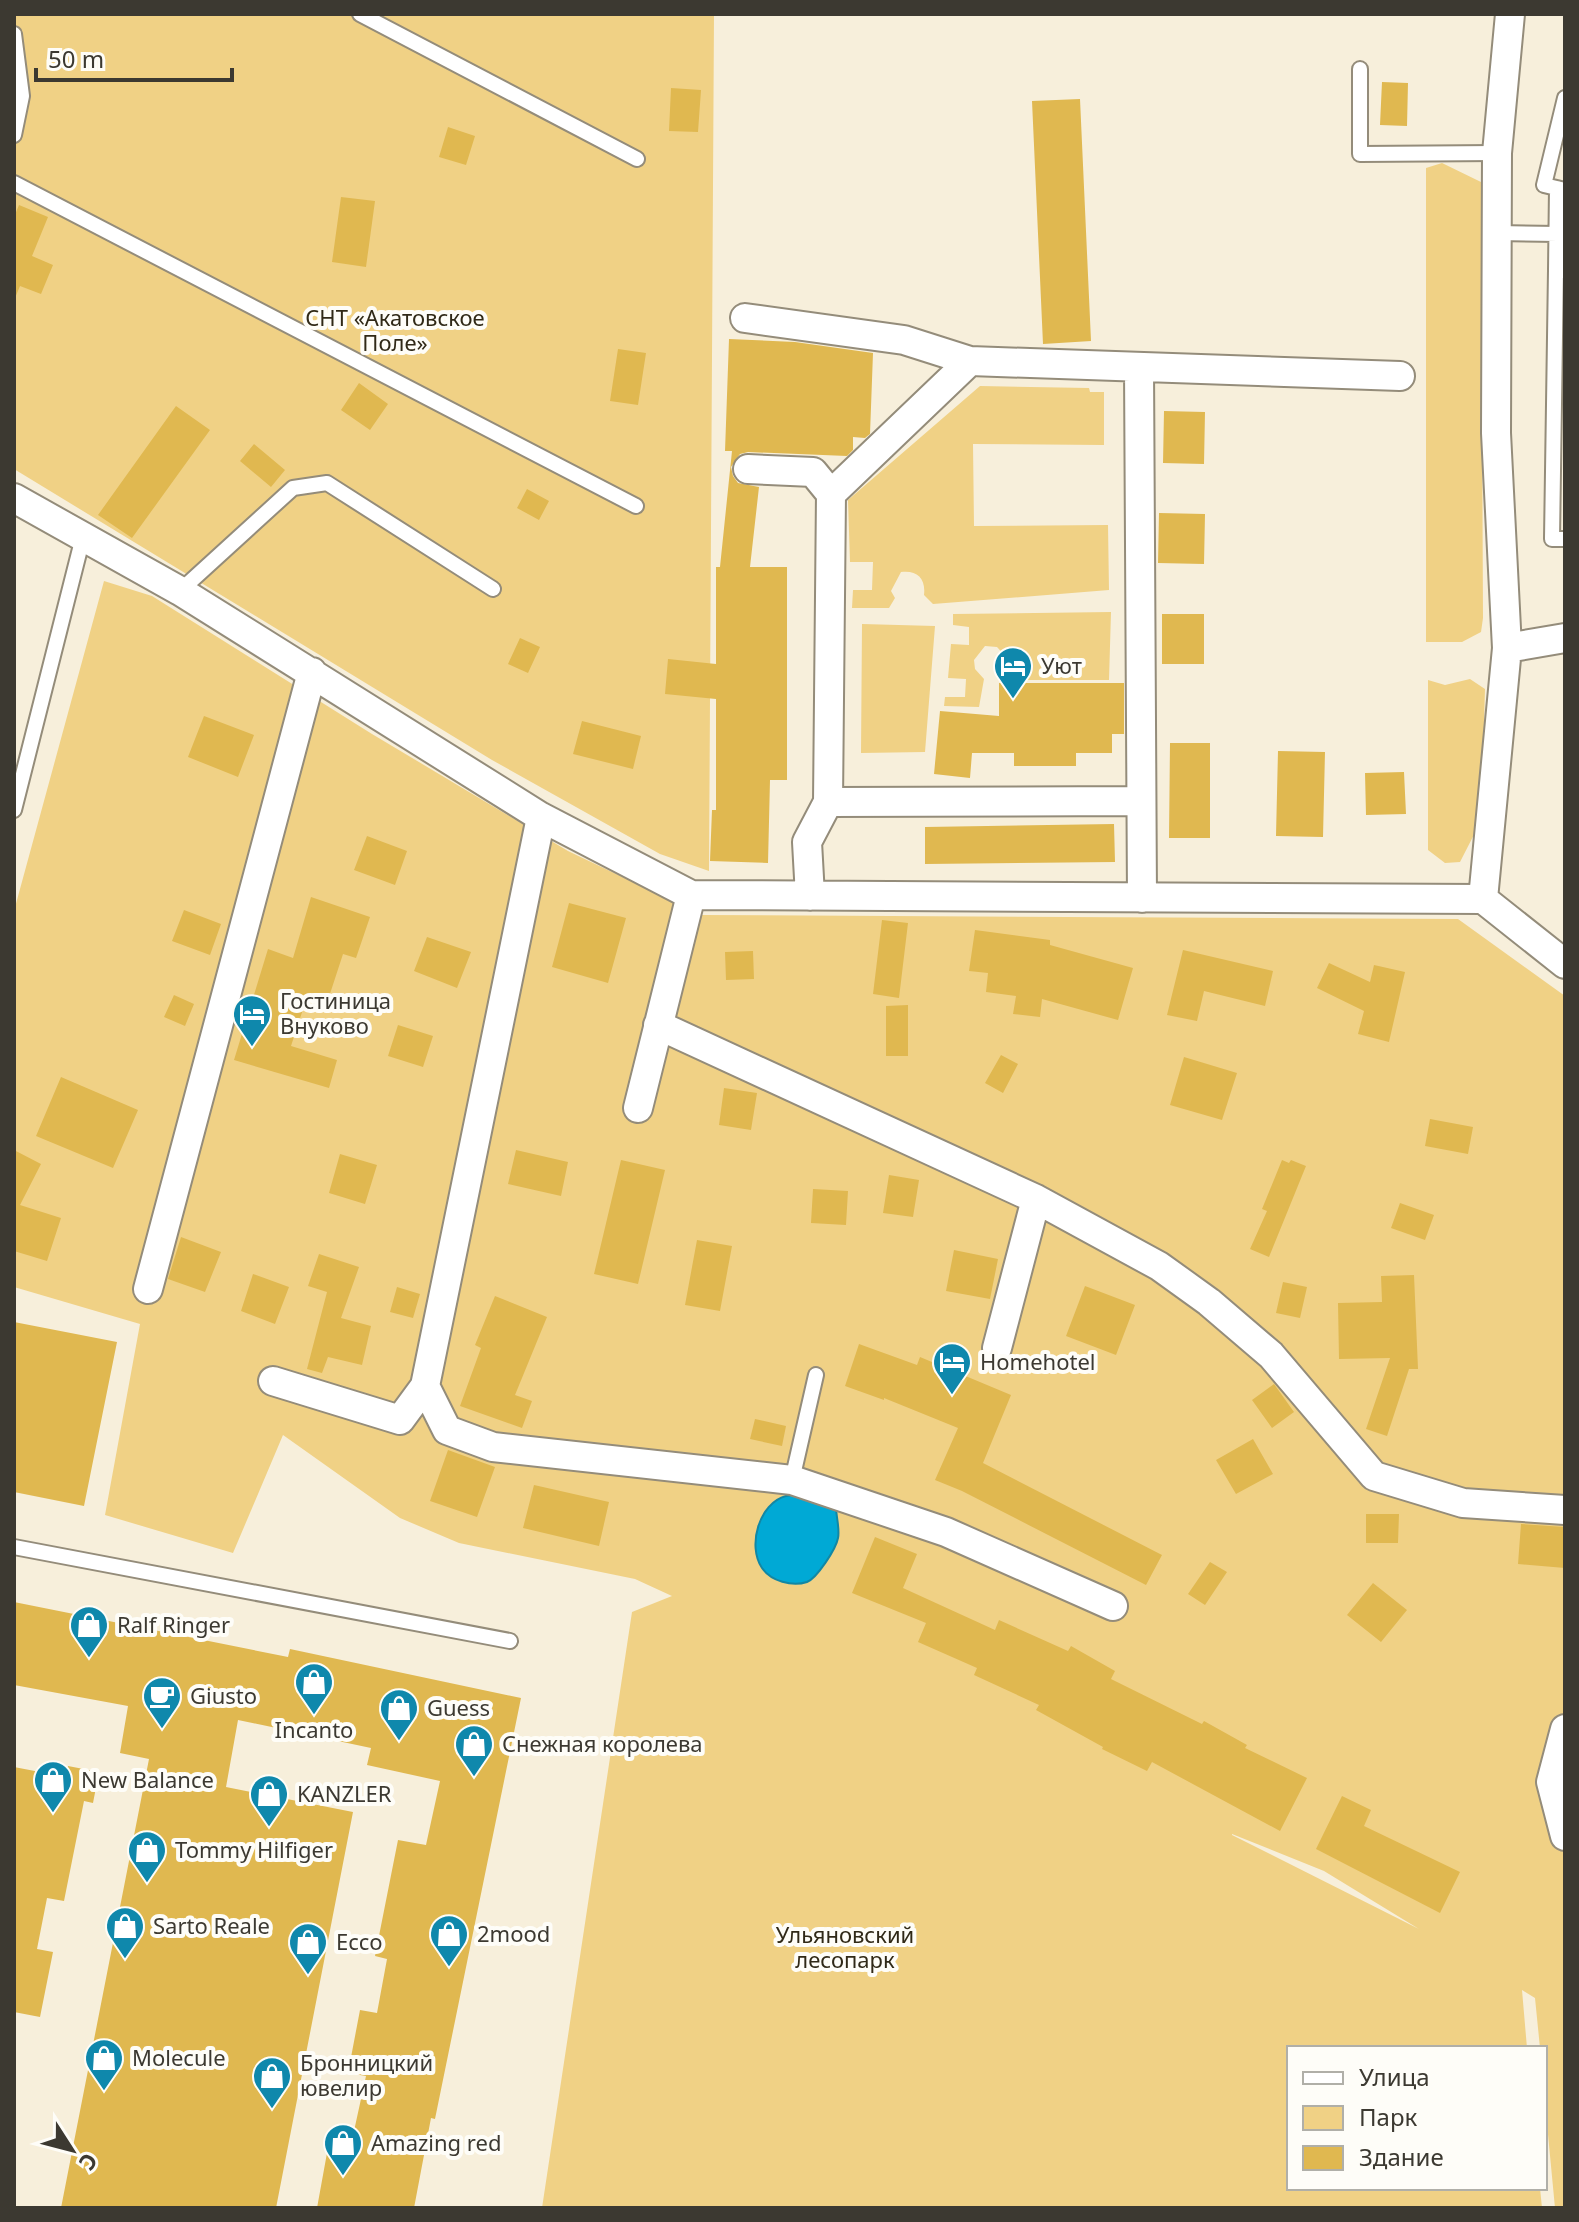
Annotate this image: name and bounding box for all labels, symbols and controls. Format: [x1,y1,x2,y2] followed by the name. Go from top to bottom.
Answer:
[36,32,232,82] scale bar
[48,42,104,75] text: 50 m
[305,302,485,357] park label: СНТ «Акатовское Поле»
[992,645,1034,700] hotel icon: Уют
[1041,650,1082,680] place label: Уют
[280,985,391,1040] place label: Гостиница Внуково
[231,993,273,1048] hotel icon: Гостиница Внуково
[931,1341,973,1396] hotel icon: Homehotel
[980,1346,1096,1376] place label: Homehotel
[68,1604,110,1659] shop icon: Ralf Ringer
[117,1609,230,1639] place label: Ralf Ringer
[293,1661,335,1716] shop icon: Incanto
[141,1675,183,1730] cafe icon: Giusto
[190,1680,257,1710] place label: Giusto
[378,1687,420,1742] shop icon: Guess
[427,1692,490,1722] place label: Guess
[275,1714,353,1744] place label: Incanto
[453,1723,495,1778] shop icon: Снежная королева
[502,1728,703,1758] place label: Снежная королева
[32,1759,74,1814] shop icon: New Balance
[81,1764,214,1794] place label: New Balance
[248,1773,290,1828] shop icon: KANZLER
[297,1778,392,1808] place label: KANZLER
[126,1829,168,1884] shop icon: Tommy Hilfiger
[175,1834,333,1864] place label: Tommy Hilfiger
[104,1905,146,1960] shop icon: Sarto Reale
[153,1910,270,1940] place label: Sarto Reale
[428,1913,470,1968] shop icon: 2mood
[477,1918,550,1948] place label: 2mood
[776,1919,914,1974] park label: Ульяновский лесопарк
[287,1921,329,1976] shop icon: Ecco
[336,1926,383,1956] place label: Ecco
[83,2037,125,2092] shop icon: Molecule
[132,2042,226,2072] place label: Molecule
[1287,2046,1547,2190] legend
[300,2047,433,2102] place label: Бронницкий ювелир
[251,2055,293,2110] shop icon: Бронницкий ювелир
[1359,2060,1430,2093] text: Улица
[1359,2100,1418,2133] text: Парк
[32,2110,112,2190] north arrow
[322,2122,364,2177] shop icon: Amazing red
[371,2127,501,2157] place label: Amazing red
[1359,2140,1444,2173] text: Здание
[73,2148,105,2177] text: С

